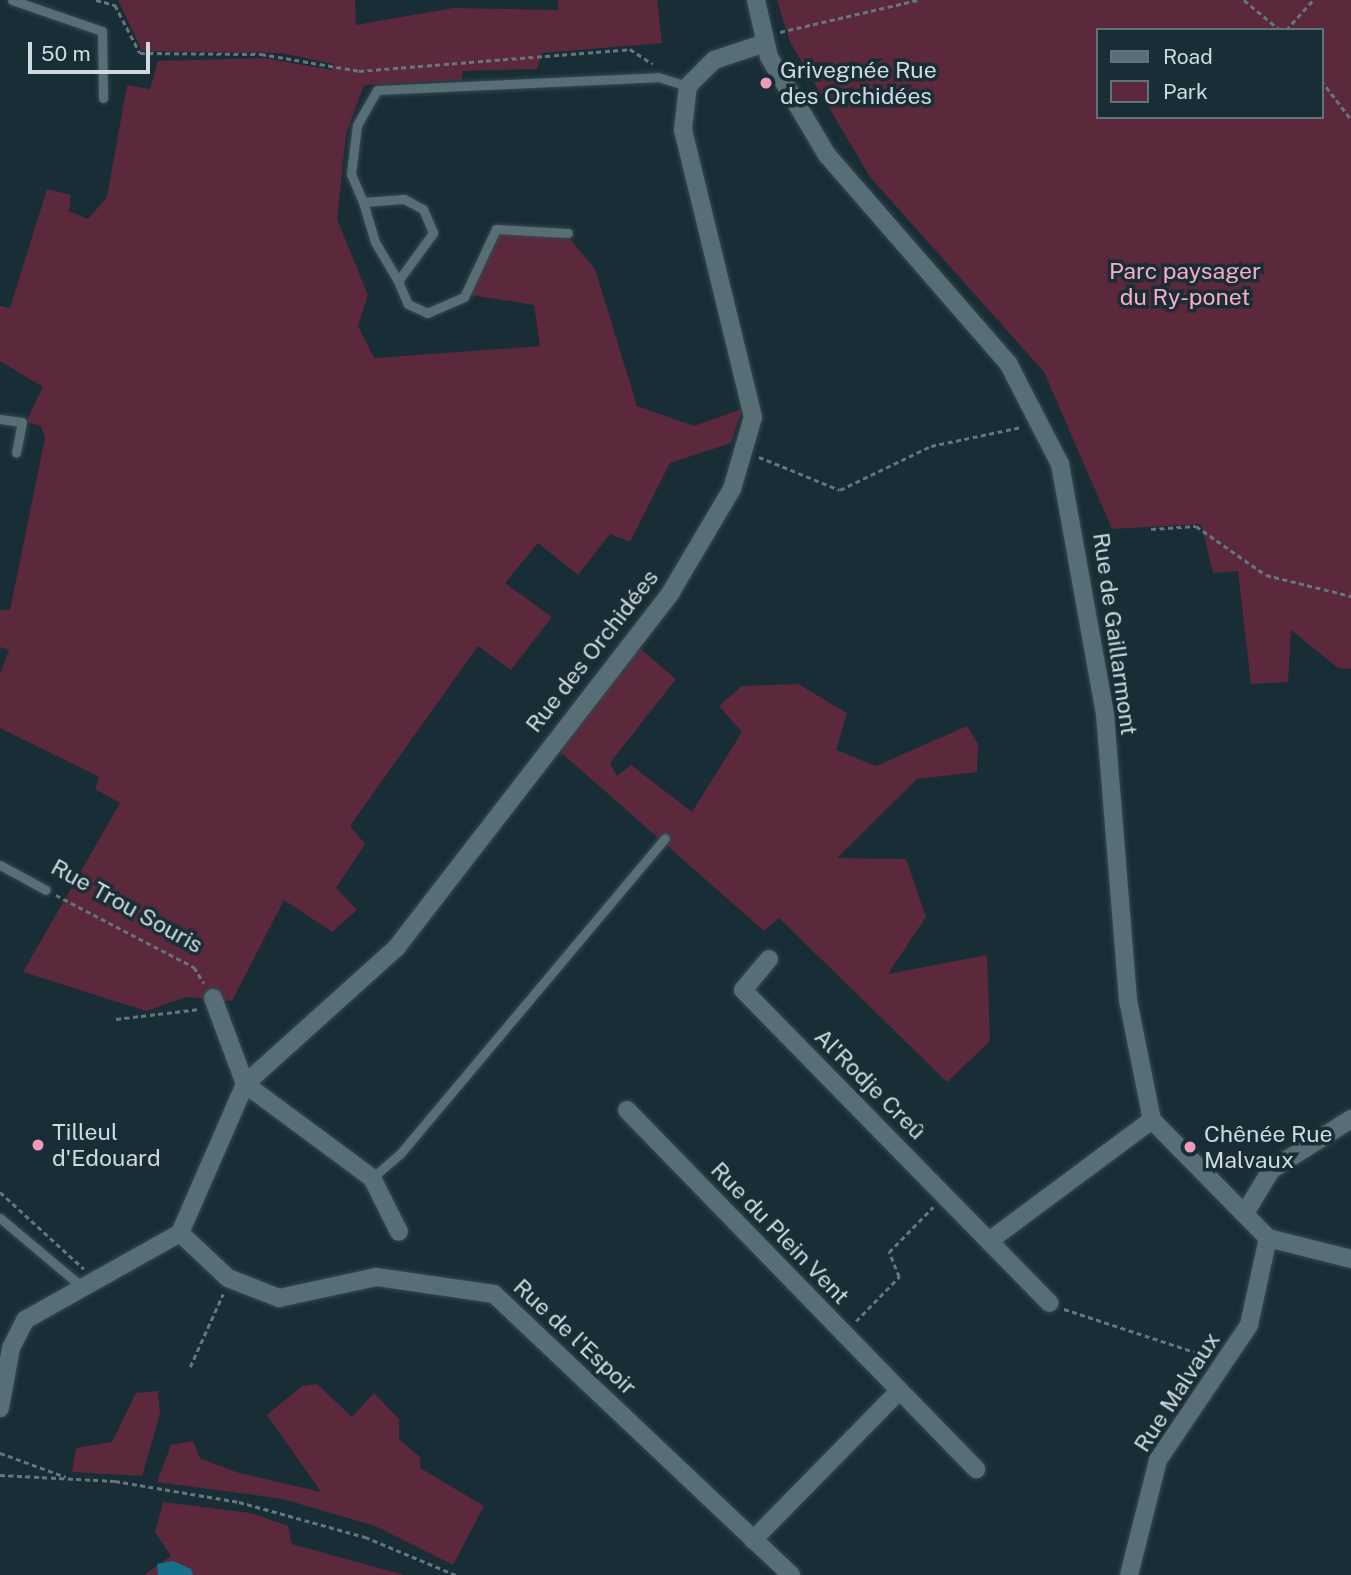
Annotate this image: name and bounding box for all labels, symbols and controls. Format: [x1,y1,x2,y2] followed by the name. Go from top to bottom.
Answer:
[32,28,154,72] scale bar
[1096,28,1323,119] legend
[41,41,91,66] text: 50 m
[1163,44,1213,69] text: Road
[780,56,937,110] place label: Grivegnée Rue des Orchidées
[758,75,774,91] marker: Grivegnée Rue des Orchidées
[1163,79,1208,104] text: Park
[1109,257,1261,311] park label: Parc paysager du Ry-ponet
[1087,531,1143,737] street label: Rue de Gaillarmont
[520,564,664,738] street label: Rue des Orchidées
[46,853,208,959] street label: Rue Trou Souris
[809,1023,931,1145] street label: Al'Rodje Creû
[52,1118,161,1172] place label: Tilleul d'Edouard
[1204,1120,1333,1174] place label: Chênée Rue Malvaux
[30,1137,46,1153] marker: Tilleul d'Edouard
[1182,1139,1198,1155] marker: Chênée Rue Malvaux
[705,1156,855,1310] street label: Rue du Plein Vent
[508,1273,642,1401] street label: Rue de l'Espoir
[1128,1327,1226,1457] street label: Rue Malvaux

